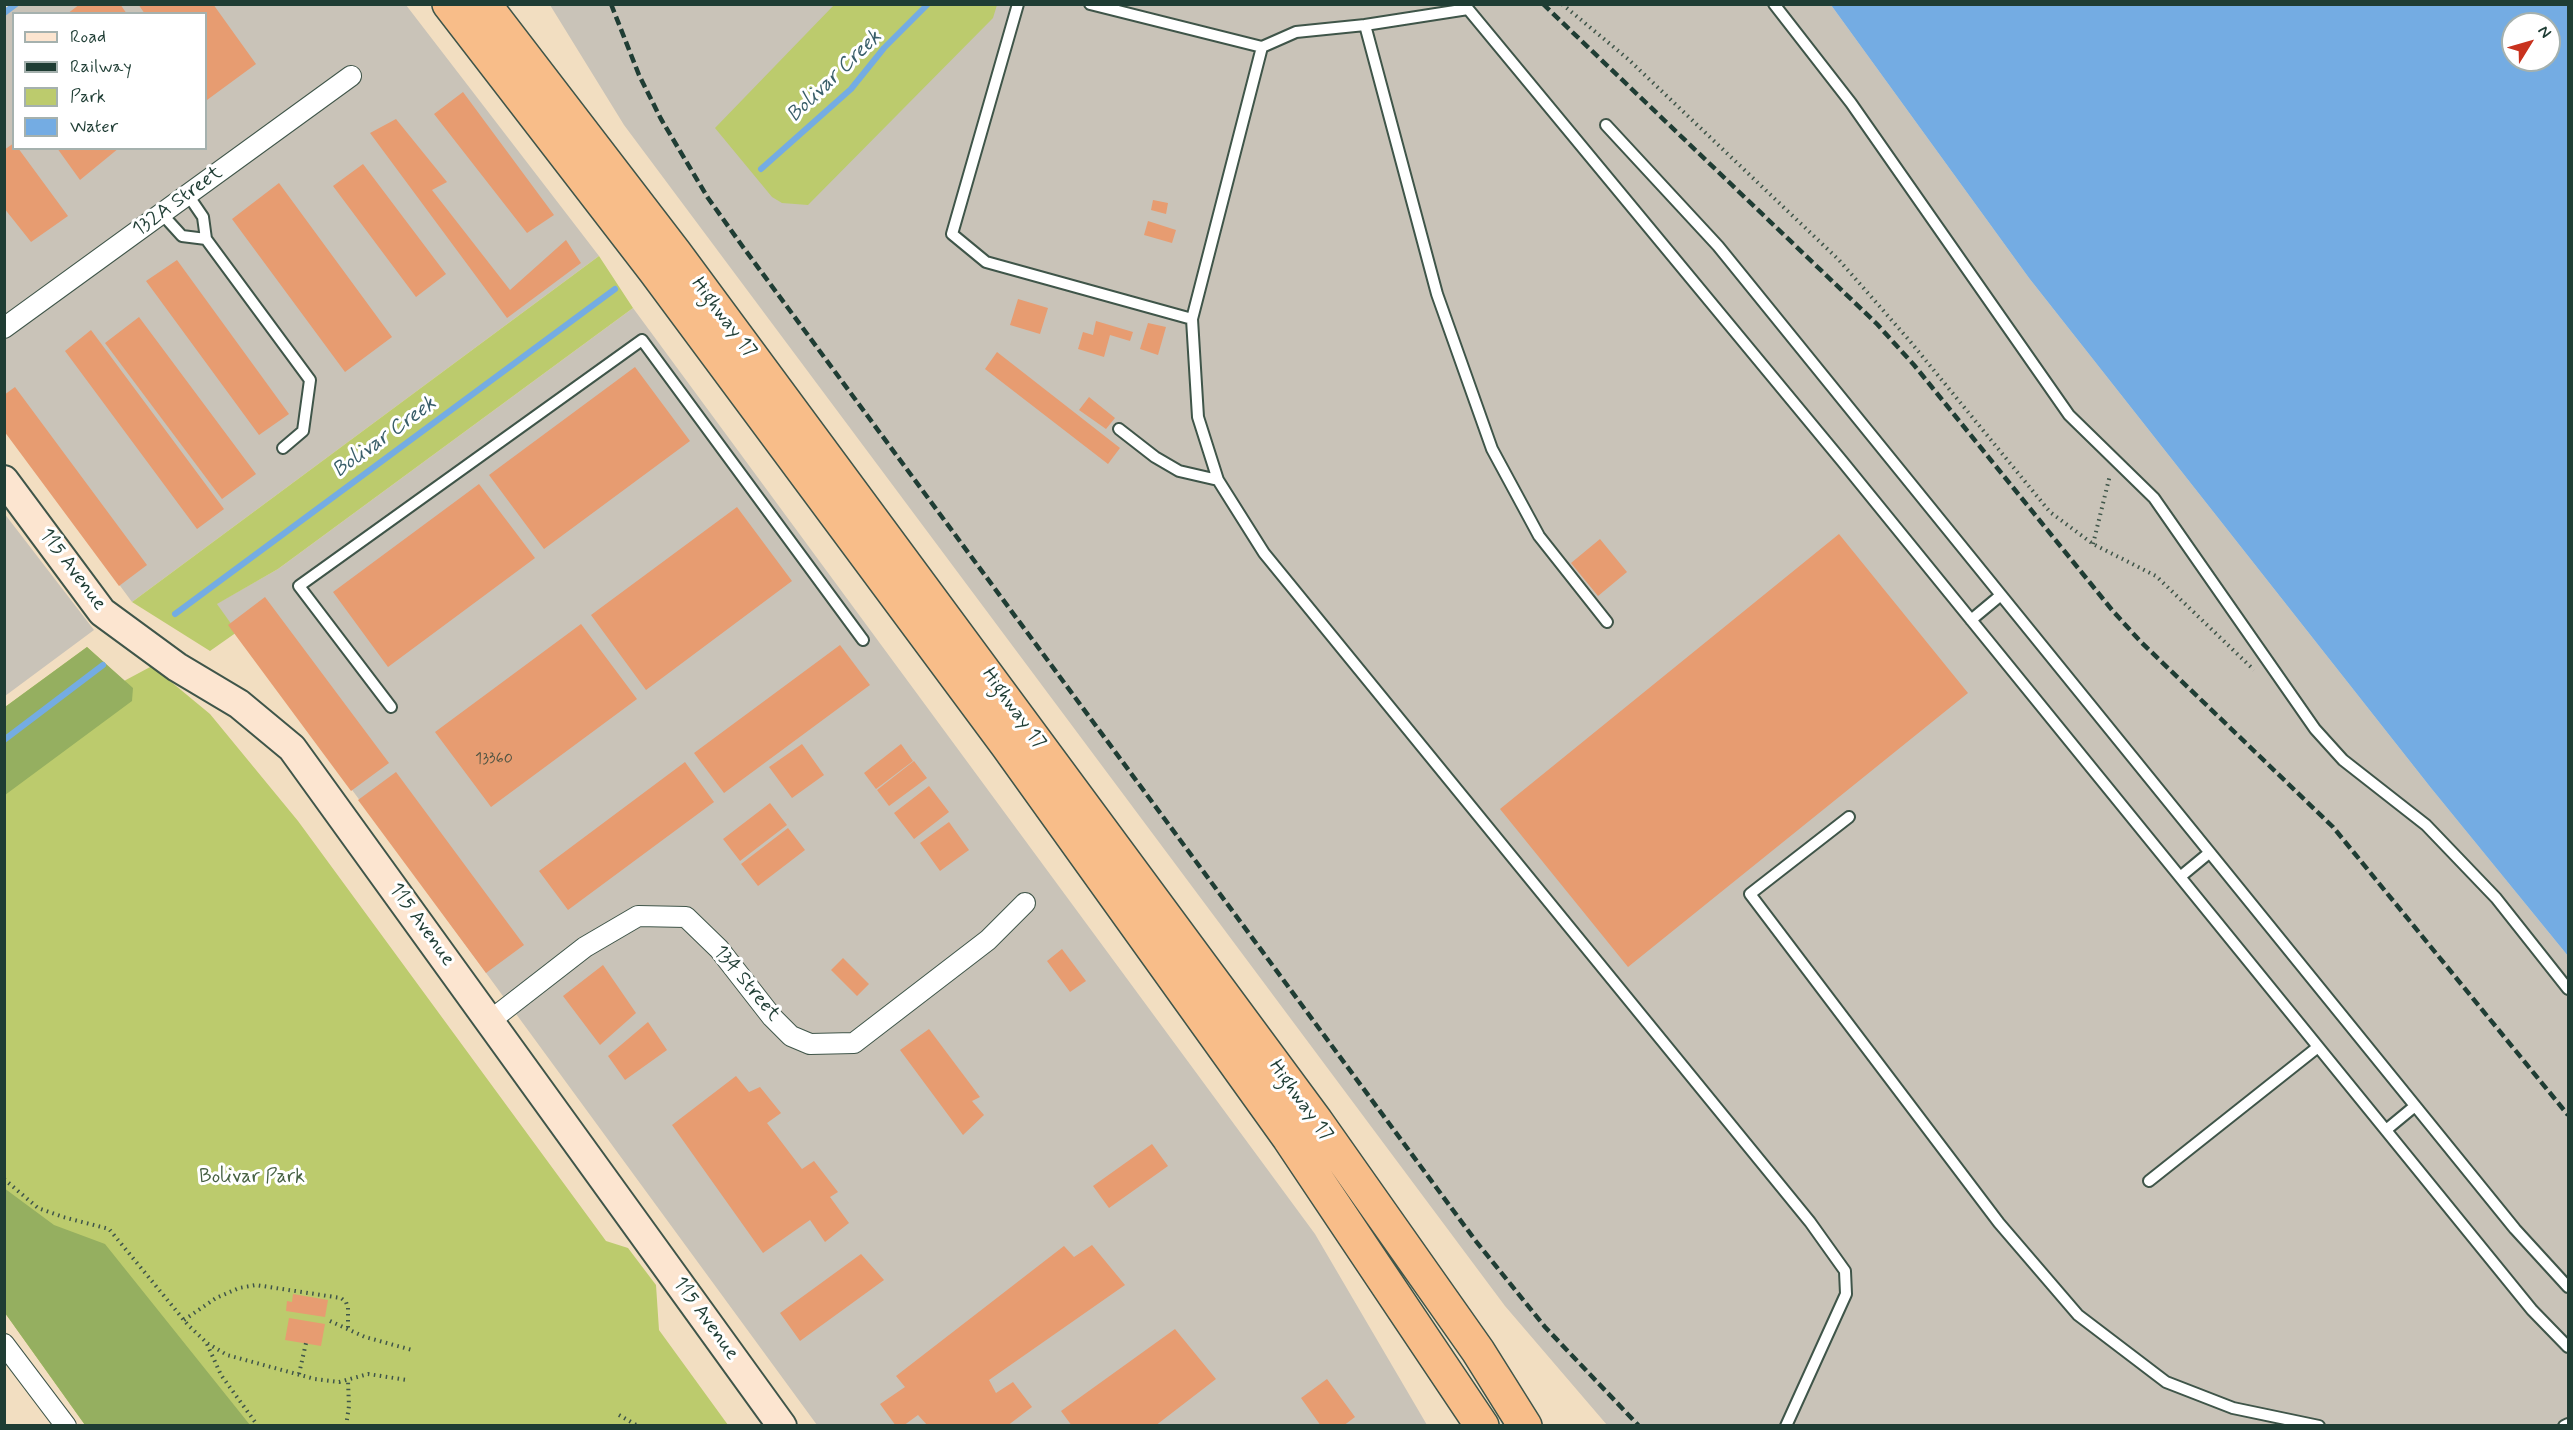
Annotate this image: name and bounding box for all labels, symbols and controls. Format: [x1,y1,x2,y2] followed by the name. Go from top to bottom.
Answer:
[12,12,207,150] legend
[2501,12,2561,72] north arrow
[2533,21,2556,43] text: N
[70,25,106,49] text: Road
[782,26,888,128] water label: Bolivar Creek
[70,55,132,79] text: Railway
[70,85,106,109] text: Park
[70,115,118,139] text: Water
[128,161,228,243] street label: 132A Street
[685,273,761,363] street label: Highway 17
[328,392,442,484] water label: Bolivar Creek
[33,524,111,616] street label: 115 Avenue
[976,664,1050,754] street label: Highway 17
[475,750,513,770] house number: 13360
[383,879,459,971] street label: 115 Avenue
[707,941,785,1027] street label: 134 Street
[1263,1056,1337,1146] street label: Highway 17
[199,1166,305,1190] park label: Bolivar Park
[667,1273,743,1365] street label: 115 Avenue

